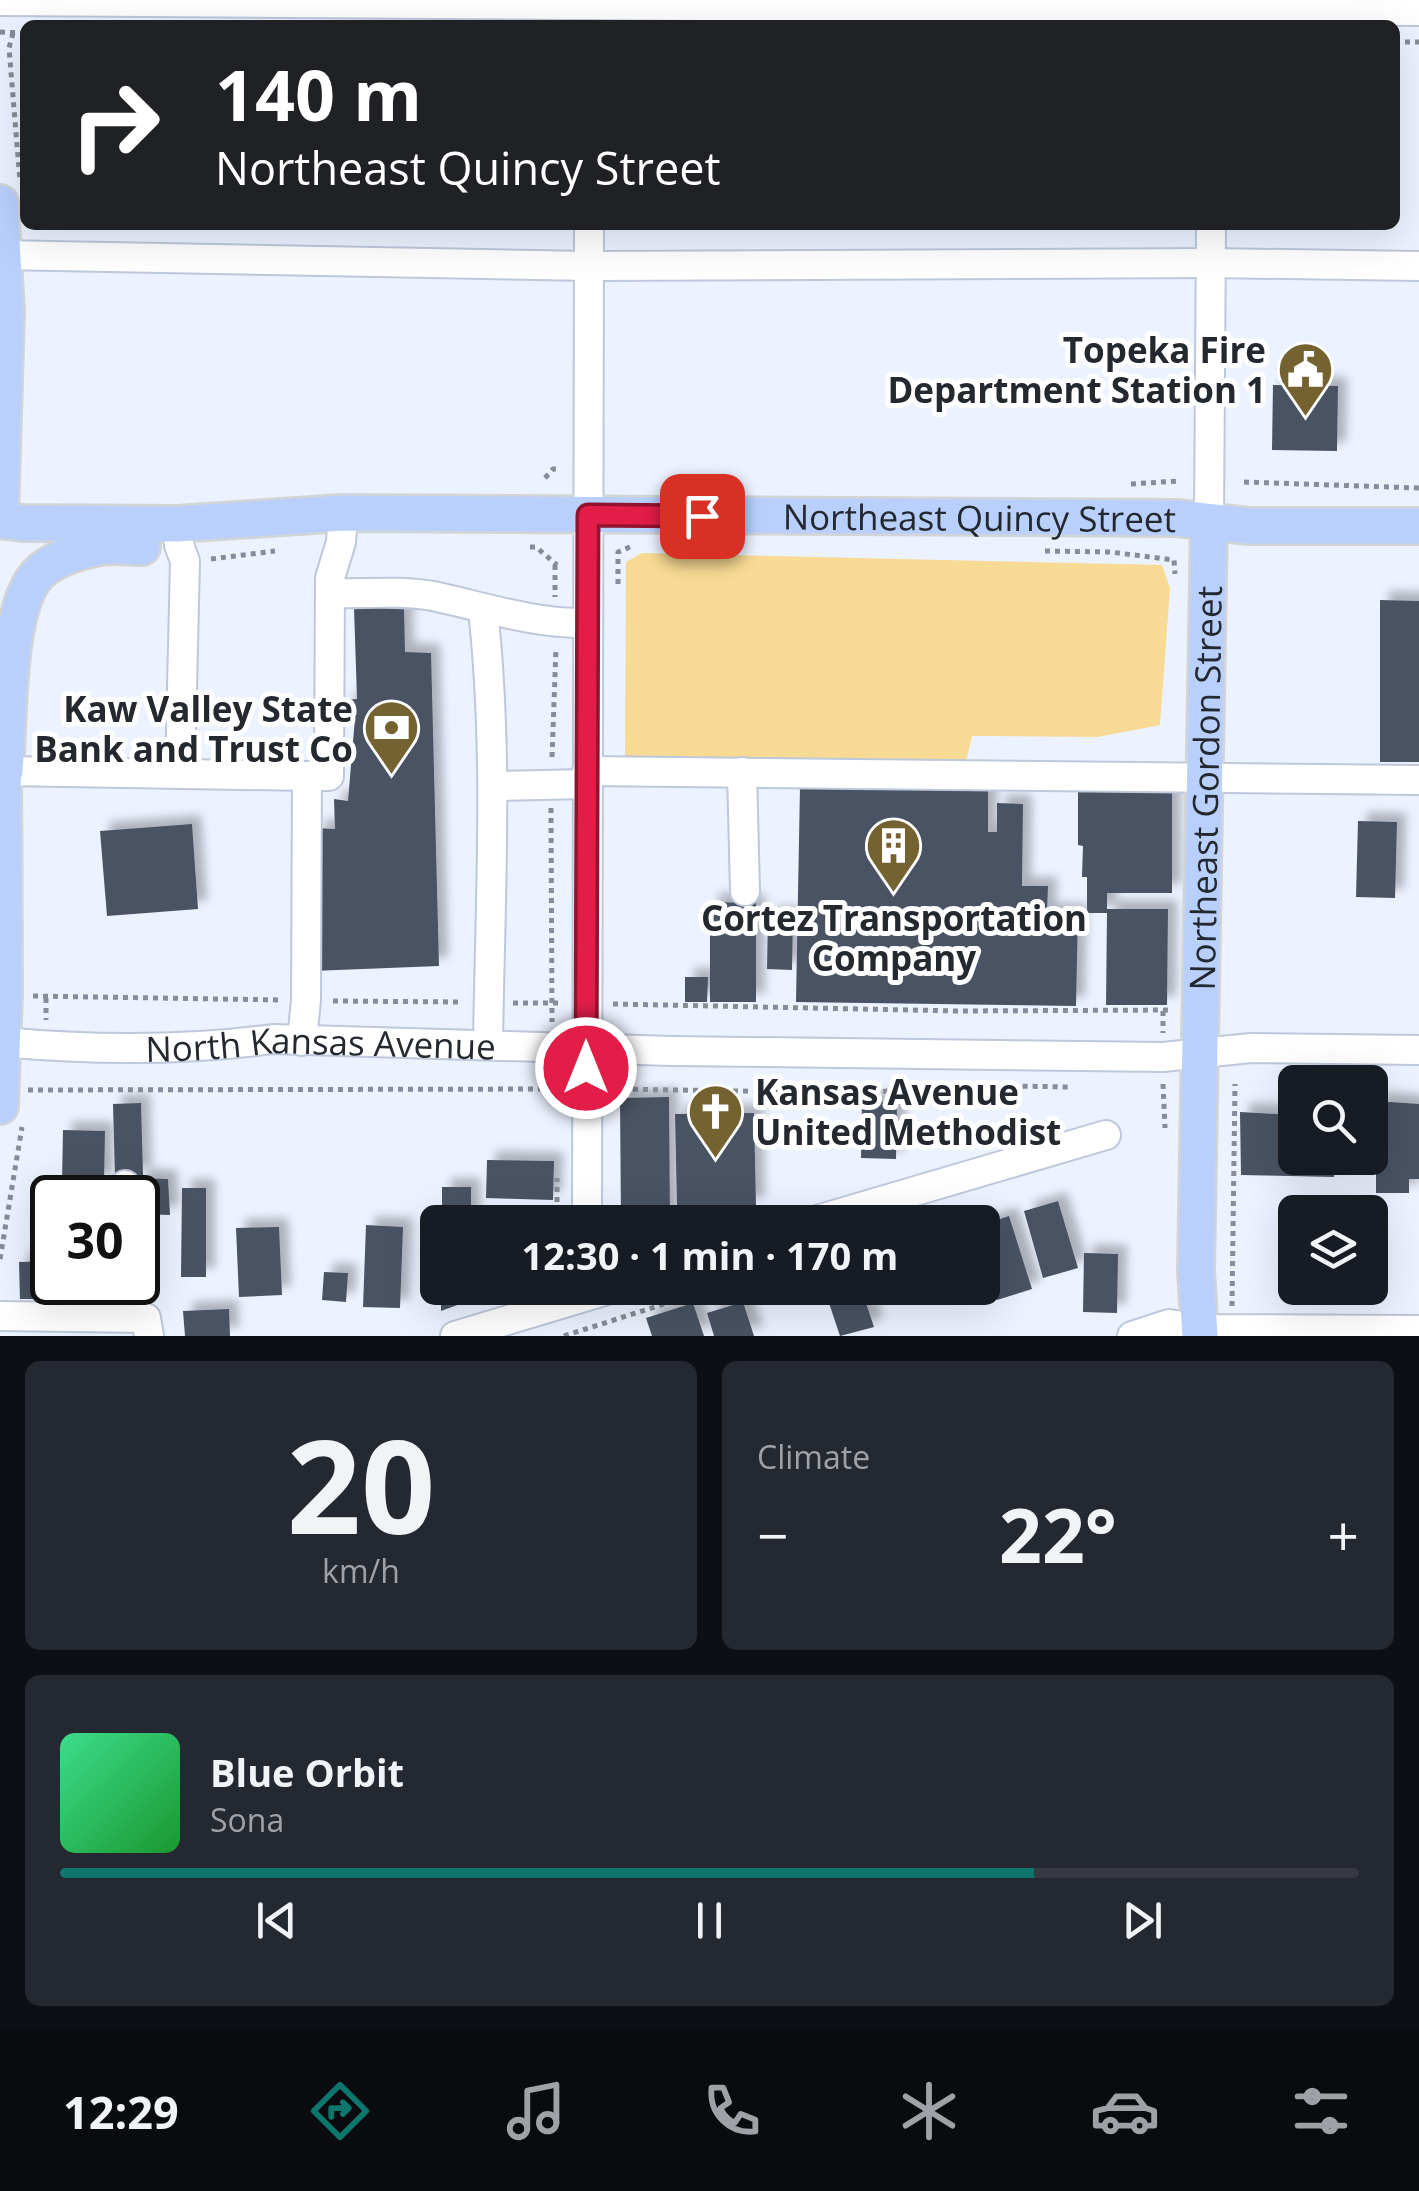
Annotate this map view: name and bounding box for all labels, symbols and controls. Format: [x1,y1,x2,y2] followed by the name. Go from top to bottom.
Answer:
[215,46,422,142] text: 140 m
[50,60,180,190] icon: right
[215,137,720,198] text: Northeast Quincy Street
[887,326,1266,413] place label: Topeka Fire Department Station 1
[1275,339,1335,418] public building icon: Topeka Fire Department Station 1
[660,474,745,559] pin
[675,489,730,544] icon: arrive
[783,492,1176,541] street label: Northeast Quincy Street
[1177,585,1231,991] street label: Northeast Gordon Street
[34,685,353,772] place label: Kaw Valley State Bank and Trust Co
[362,698,422,777] bank icon: Kaw Valley State Bank and Trust Co
[864,816,924,895] building icon: Cortez Transportation Company
[701,894,1087,981] place label: Cortez Transportation Company
[145,1015,497,1071] street label: North Kansas Avenue
[534,1016,638,1120] position arrow
[1278,1065,1388,1305] map controls
[1278,1065,1388,1175] button: search
[755,1068,1061,1155] place label: Kansas Avenue United Methodist
[686,1081,746,1160] church icon: Kansas Avenue United Methodist
[30,1175,160,1305] speed limit sign: 30
[1278,1195,1388,1305] button: layers
[522,1229,898,1281] text: 12:30 · 1 min · 170 m
[287,1395,435,1572] text: 20
[757,1435,870,1478] text: Climate
[999,1483,1117,1585] text: 22°
[757,1497,788,1572] text: −
[1328,1497,1359,1572] text: +
[322,1549,400,1592] text: km/h
[210,1746,404,1798] text: Blue Orbit
[210,1798,284,1841] text: Sona
[249,1893,304,1948] icon: previous
[682,1893,737,1948] icon: pause
[1115,1893,1170,1948] icon: next
[305,2076,375,2146] icon: directions
[501,2076,571,2146] icon: music
[697,2076,767,2146] icon: phone
[894,2076,964,2146] icon: climate
[1090,2076,1160,2146] icon: car
[1286,2076,1356,2146] icon: filters
[63,2081,179,2142] text: 12:29

